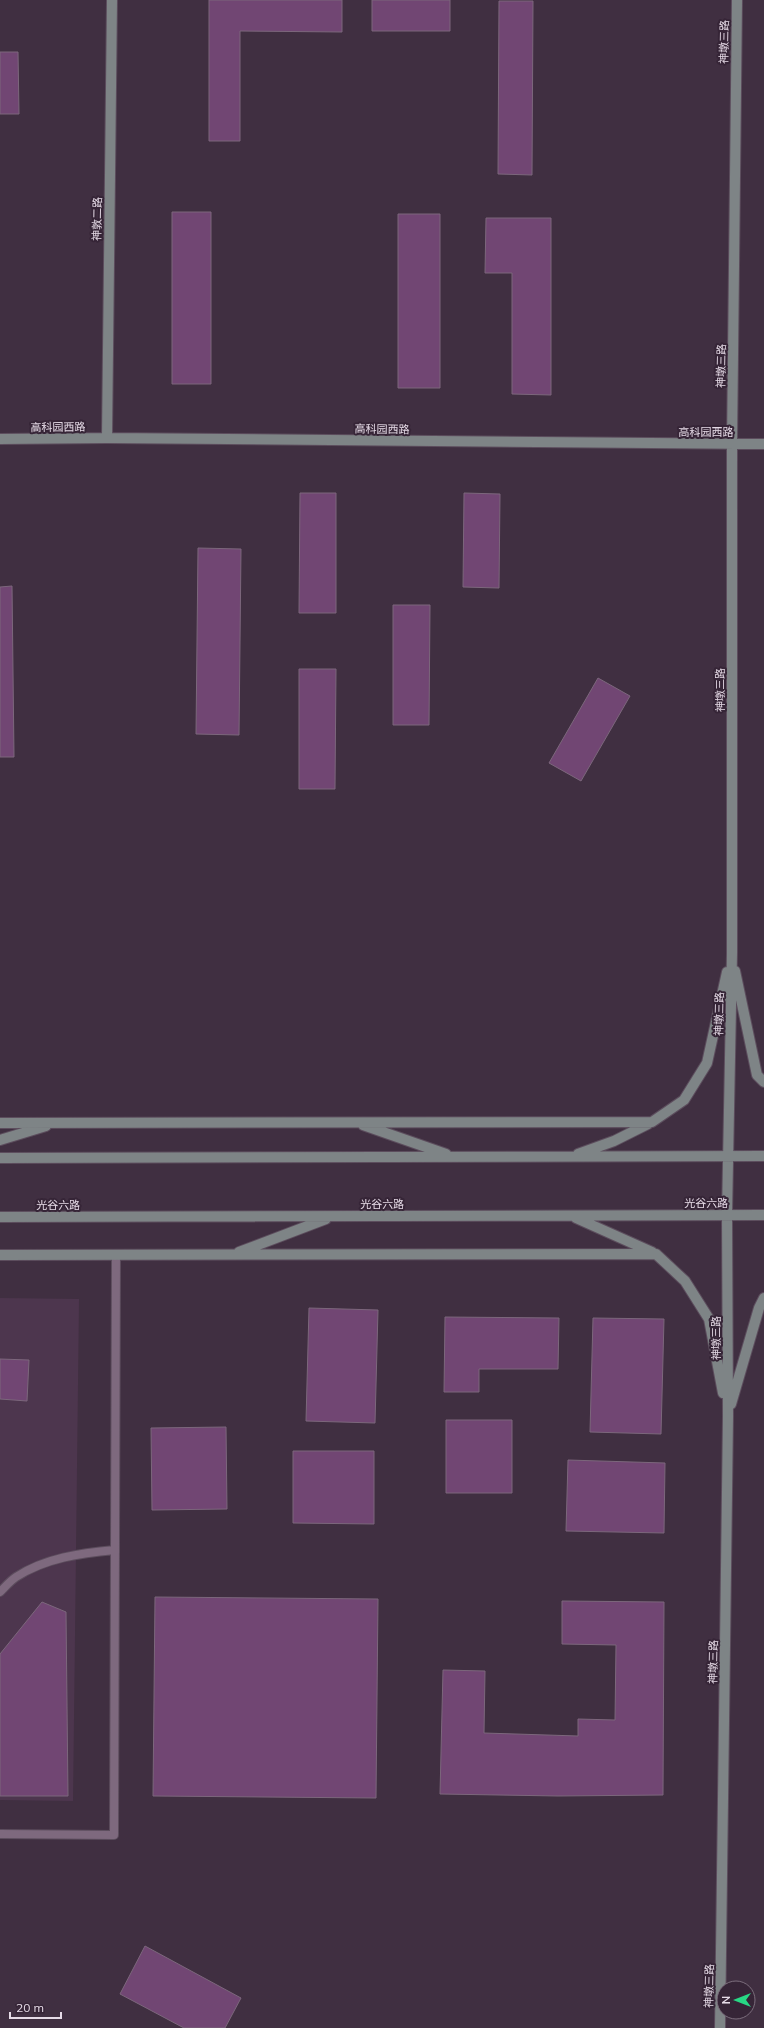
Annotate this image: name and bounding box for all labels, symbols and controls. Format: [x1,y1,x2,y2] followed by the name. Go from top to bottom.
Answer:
[717,20,731,64] street label: 神墩三路
[90,197,104,241] street label: 神敦二路
[714,344,728,388] street label: 神墩三路
[30,420,86,434] street label: 高科园西路
[354,422,410,436] street label: 高科园西路
[679,425,734,439] street label: 高科园西路
[713,668,727,712] street label: 神墩三路
[712,992,726,1036] street label: 神墩三路
[684,1196,728,1210] street label: 光谷六路
[360,1197,404,1211] street label: 光谷六路
[36,1198,80,1212] street label: 光谷六路
[709,1316,723,1360] street label: 神墩三路
[706,1640,720,1684] street label: 神墩三路
[702,1964,716,2008] street label: 神墩三路
[716,1980,756,2020] north arrow
[10,1994,61,2020] scale bar
[719,1996,733,2004] text: N
[16,2000,44,2015] text: 20 m

